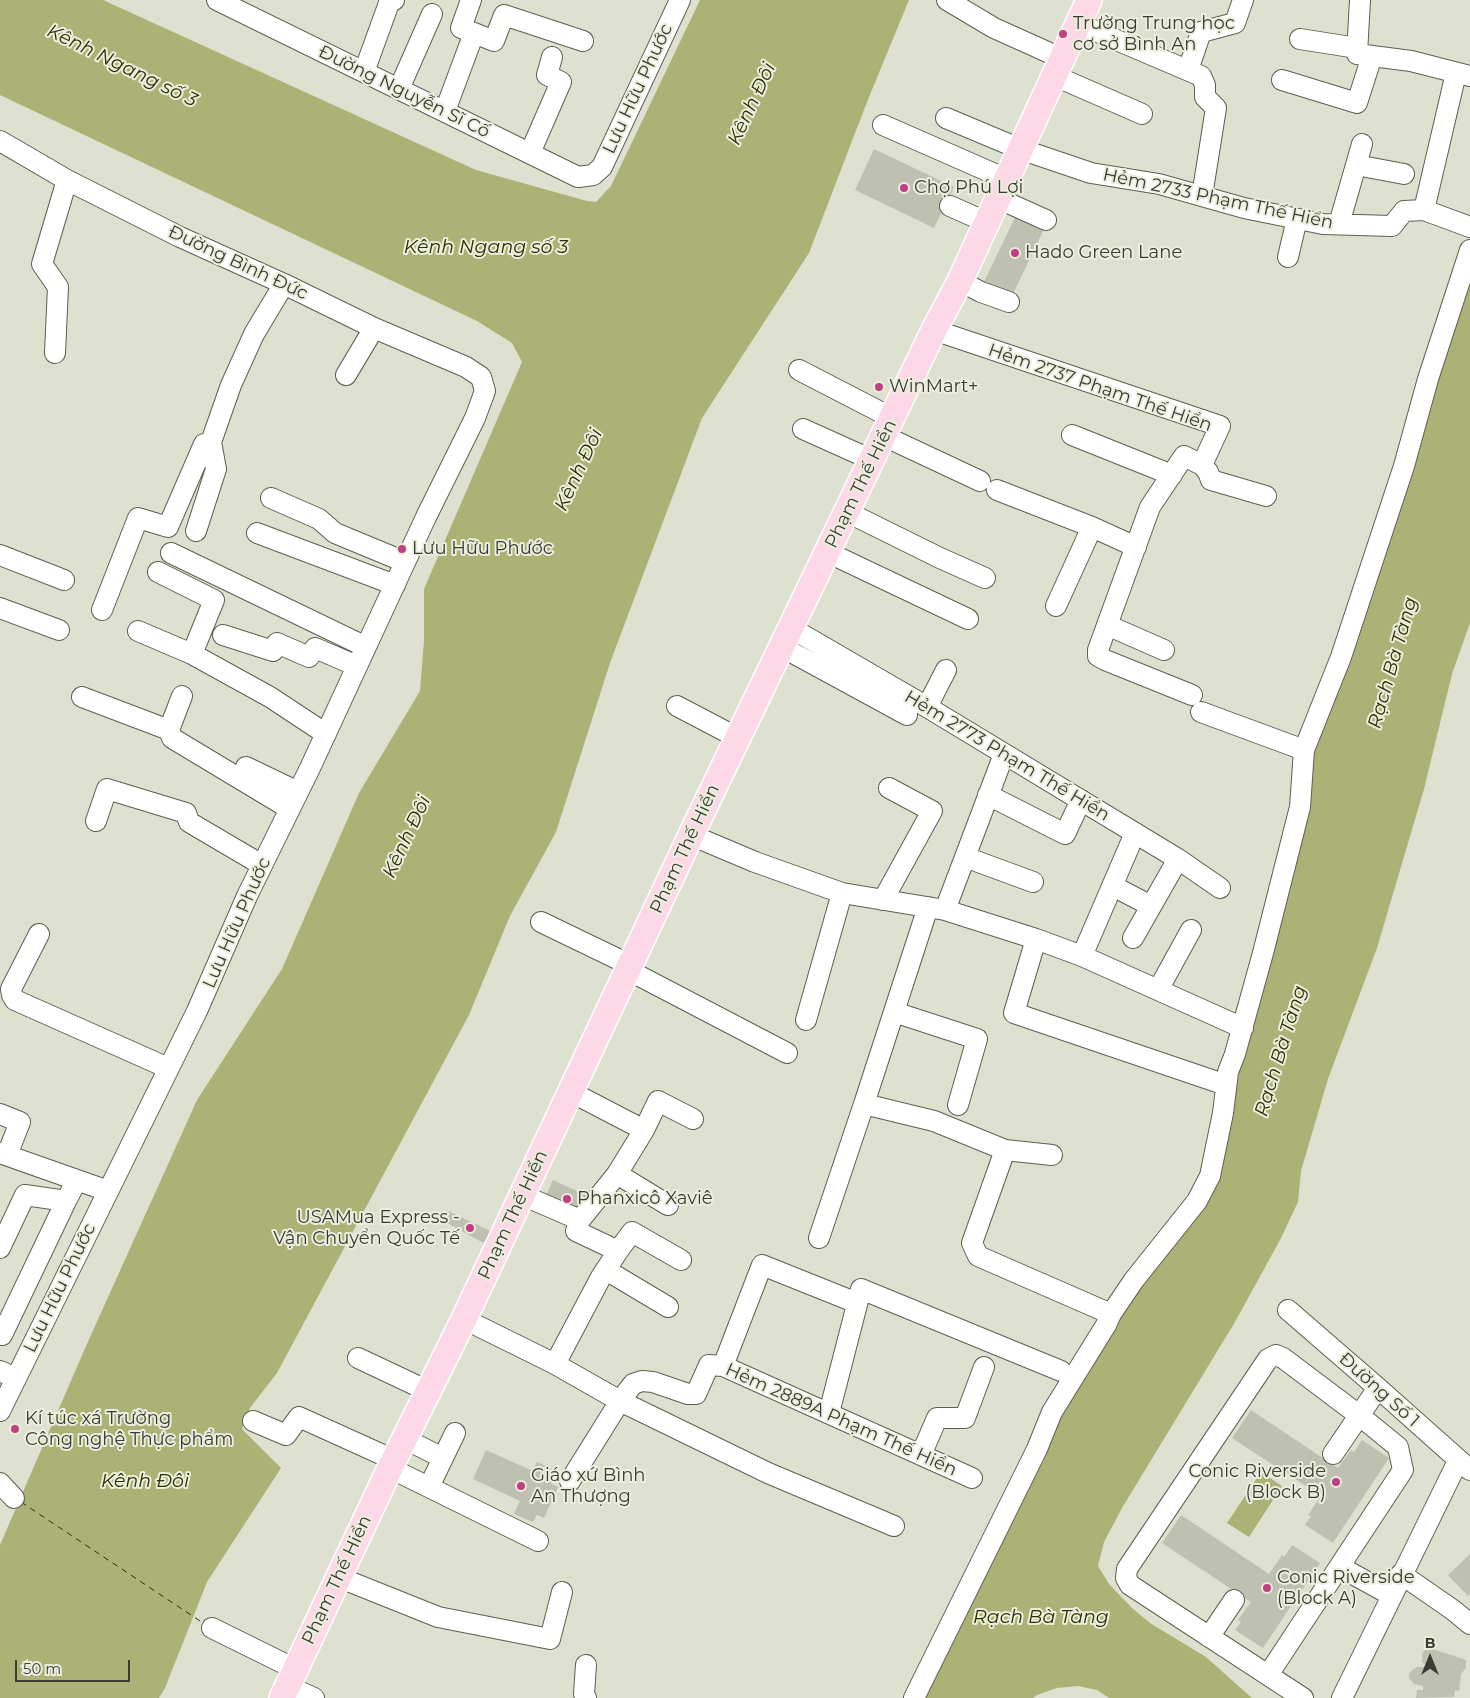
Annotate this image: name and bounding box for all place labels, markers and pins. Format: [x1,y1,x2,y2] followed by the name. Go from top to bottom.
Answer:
[1073,13,1235,56] place label: Trường Trung học cơ sở Bình An
[1057,28,1069,40] marker: Trường Trung học cơ sở Bình An
[914,177,1023,199] place label: Chợ Phú Lợi
[898,182,910,194] marker: Chợ Phú Lợi
[1025,242,1182,264] place label: Hado Green Lane
[1009,247,1021,259] marker: Hado Green Lane
[889,376,978,398] place label: WinMart+
[873,381,885,393] marker: WinMart+
[412,538,553,560] place label: Lưu Hữu Phước
[396,543,408,555] marker: Lưu Hữu Phước
[577,1188,713,1210] place label: Phanxicô Xaviê
[561,1193,573,1205] marker: Phanxicô Xaviê
[273,1207,460,1250] place label: USAMua Express - Vận Chuyển Quốc Tế
[464,1222,476,1234] marker: USAMua Express - Vận Chuyển Quốc Tế
[25,1408,233,1450] place label: Kí túc xá Trường Công nghệ Thực phẩm
[9,1423,21,1435] marker: Kí túc xá Trường Công nghệ Thực phẩm
[1188,1461,1326,1504] place label: Conic Riverside (Block B)
[531,1465,645,1508] place label: Giáo xứ Bình An Thượng
[1330,1476,1342,1488] marker: Conic Riverside (Block B)
[515,1480,527,1492] marker: Giáo xứ Bình An Thượng
[1277,1567,1415,1610] place label: Conic Riverside (Block A)
[1261,1582,1273,1594] marker: Conic Riverside (Block A)

